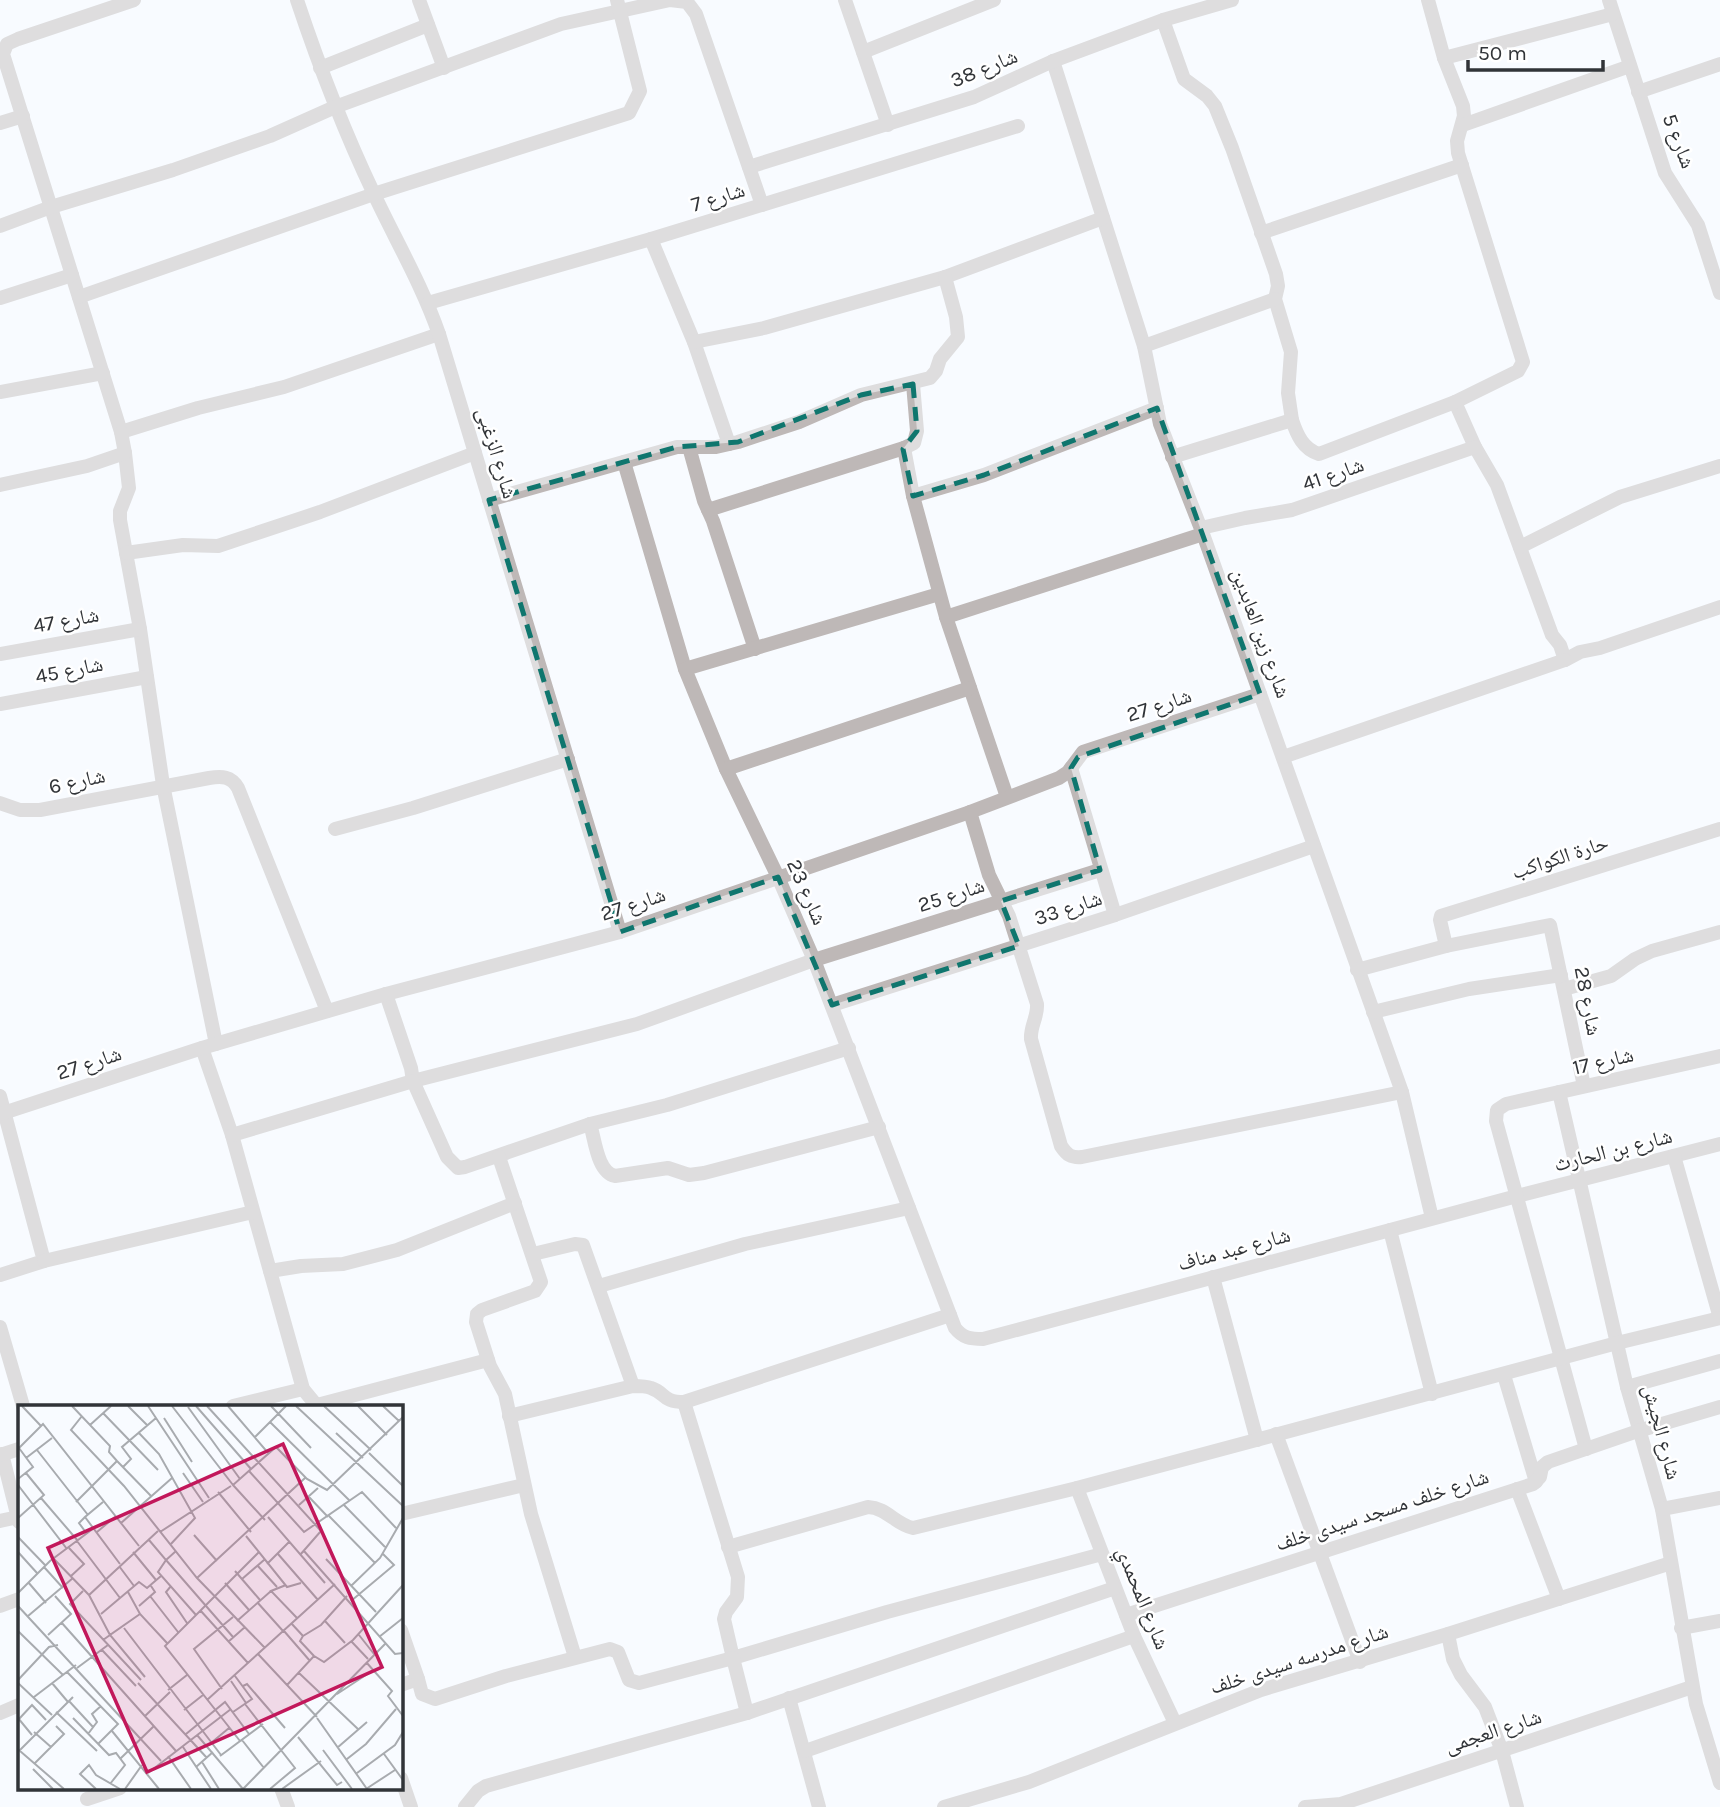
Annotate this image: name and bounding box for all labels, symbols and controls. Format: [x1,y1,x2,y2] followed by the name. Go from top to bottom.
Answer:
[1468,28,1603,72] scale bar
[1478,41,1527,65] text: 50 m
[947,44,1021,93] street label: شارع 38
[1657,110,1700,172] street label: شارع 5
[688,178,748,217] street label: شارع 7
[471,405,522,502] street label: شارع الزغبى
[1299,452,1367,497] street label: شارع 41
[1225,565,1296,701] street label: شارع زين العابدين
[31,602,101,639] street label: شارع 47
[33,652,105,689] street label: شارع 45
[1123,683,1195,728] street label: شارع 27
[47,763,108,800] street label: شارع 6
[1509,830,1611,884] street label: حارة الكواكب
[781,855,832,929] street label: شارع 23
[915,873,988,918] street label: شارع 25
[597,882,669,927] street label: شارع 27
[1031,886,1105,931] street label: شارع 33
[1569,964,1606,1038] street label: شارع 28
[53,1041,125,1086] street label: شارع 27
[1570,1042,1636,1081] street label: شارع 17
[1551,1124,1675,1177] street label: شارع بن الحارث
[1175,1222,1293,1276] street label: شارع عبد مناف
[1637,1382,1686,1482] street label: شارع الجيش
[18,1405,402,1790] inset map
[1272,1464,1492,1557] street label: شارع خلف مسجد سيدى خلف
[1108,1543,1174,1654] street label: شارع المحمدي
[1207,1619,1391,1700] street label: شارع مدرسه سيدى خلف
[1442,1704,1545,1759] street label: شارع العجمى

